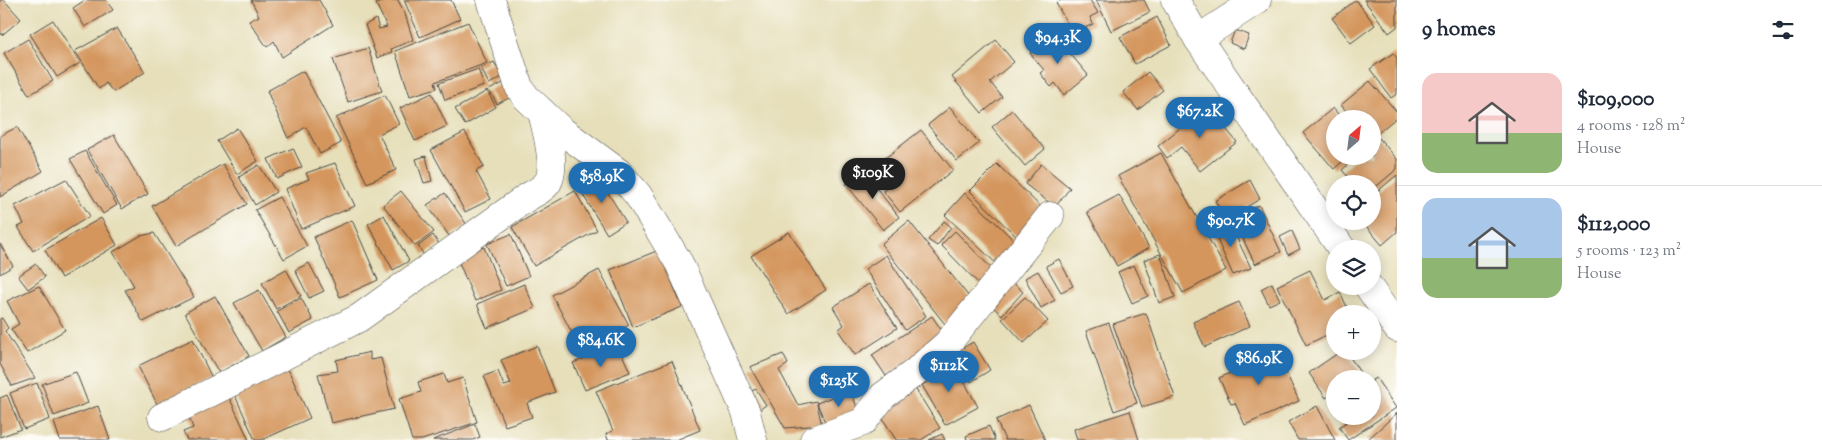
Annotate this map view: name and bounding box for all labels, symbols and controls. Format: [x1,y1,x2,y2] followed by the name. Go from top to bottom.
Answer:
[1422,15,1495,45] text: 9 homes
[1769,16,1797,44] icon: filters
[1017,22,1099,65] pin: $94.3K
[1035,27,1081,50] text: $94.3K
[1577,85,1654,115] text: $109,000
[1462,93,1522,153] icon: home
[1159,96,1241,139] pin: $67.2K
[1177,101,1223,124] text: $67.2K
[1326,110,1381,165] north arrow
[1326,110,1381,425] map controls
[1577,115,1685,138] text: 4 rooms · 128 m²
[1577,138,1621,161] text: House
[838,158,908,200] pin: $109K
[561,162,643,204] pin: $58.9K
[852,162,894,185] text: $109K
[580,166,624,189] text: $58.9K
[1326,175,1381,230] button: locate
[1190,206,1272,248] pin: $90.7K
[1207,210,1255,233] text: $90.7K
[1577,210,1650,240] text: $112,000
[1462,218,1522,278] icon: home
[1326,240,1381,295] button: layers
[1577,240,1681,263] text: 5 rooms · 123 m²
[1577,263,1621,286] text: House
[1326,305,1381,360] button: +
[560,326,642,368] pin: $84.6K
[577,330,625,353] text: $84.6K
[1218,344,1300,386] pin: $86.9K
[1235,348,1283,371] text: $86.9K
[914,350,984,393] pin: $112K
[930,355,968,378] text: $112K
[804,366,874,408] pin: $125K
[820,370,858,393] text: $125K
[1326,370,1381,425] button: −

